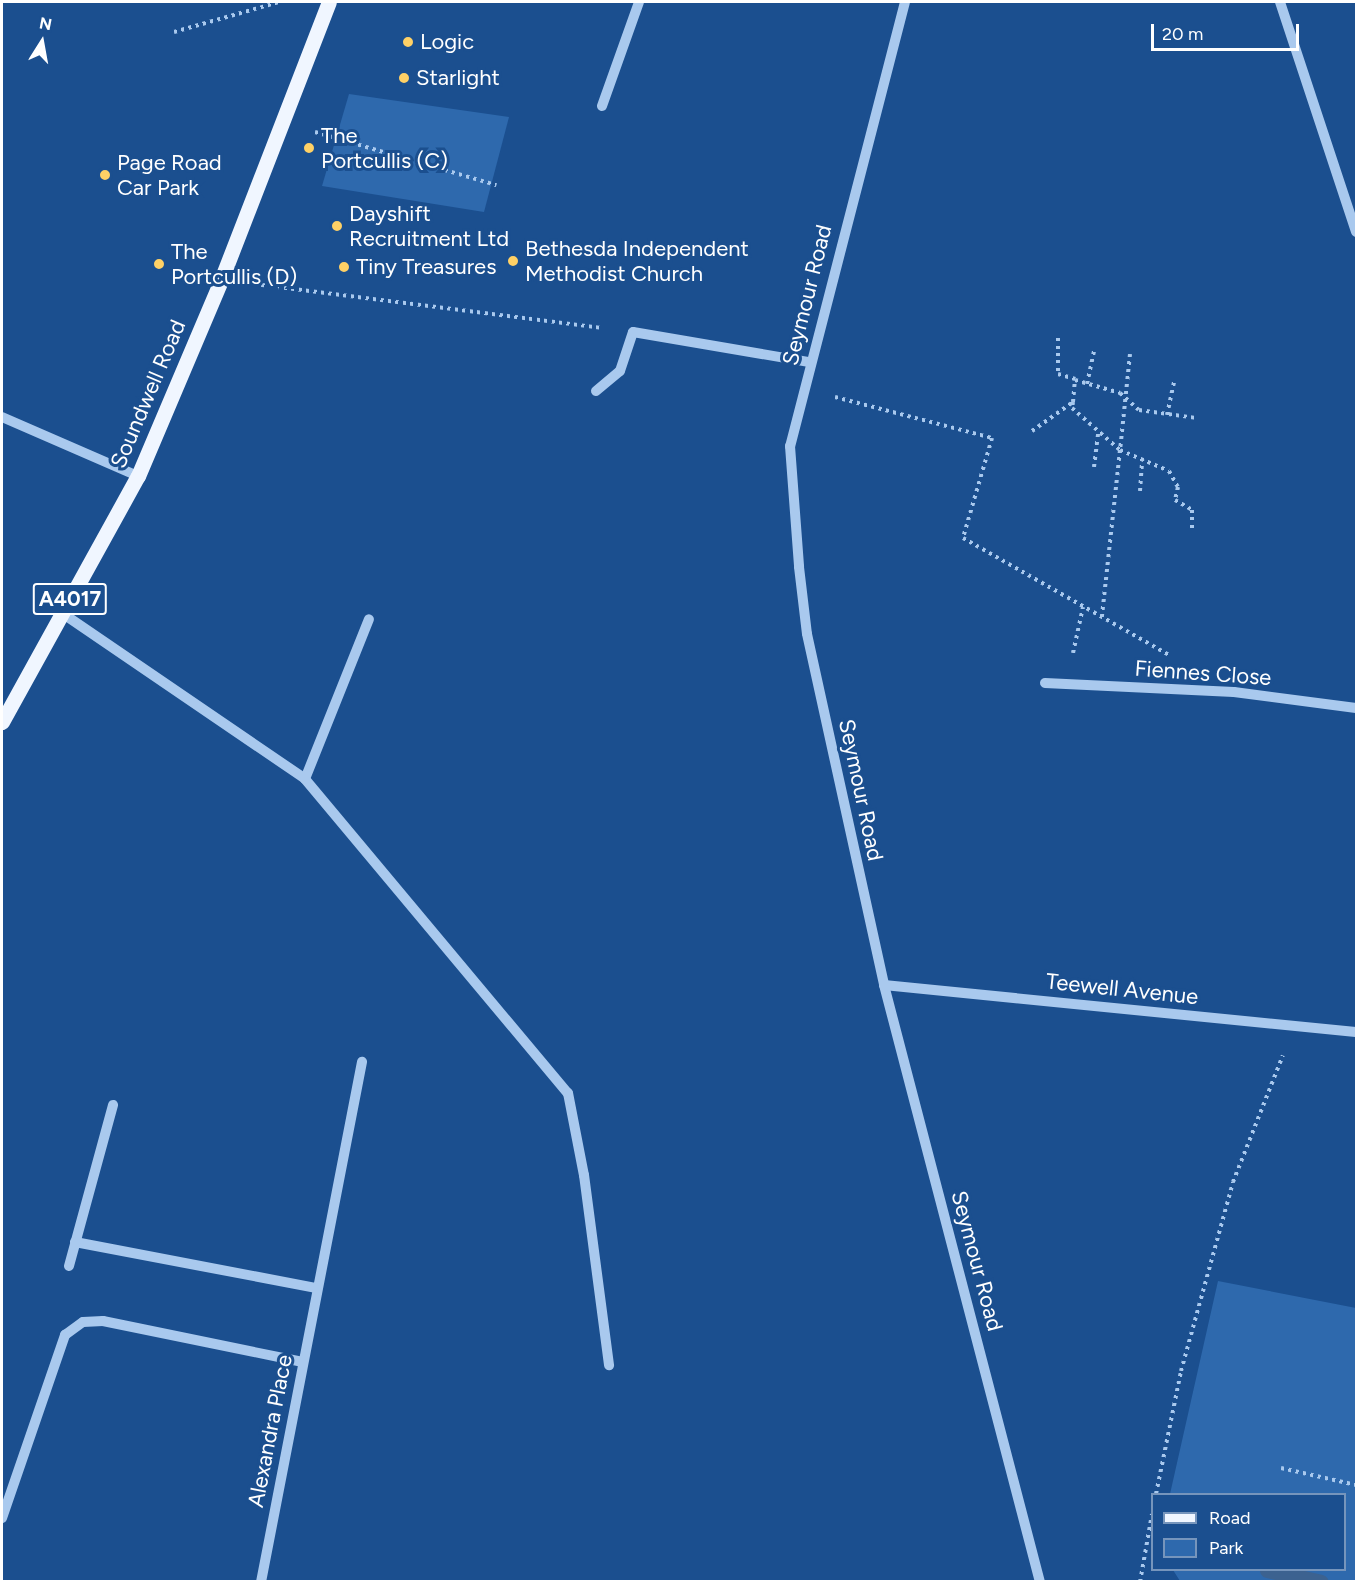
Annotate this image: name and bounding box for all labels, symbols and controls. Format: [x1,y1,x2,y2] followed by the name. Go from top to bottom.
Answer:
[12,12,72,72] north arrow
[1154,12,1302,50] scale bar
[38,13,53,34] text: N
[1162,23,1203,45] text: 20 m
[420,29,474,55] place label: Logic
[401,35,415,49] marker: Logic
[416,65,500,91] place label: Starlight
[397,71,411,85] marker: Starlight
[321,122,448,174] place label: The Portcullis (C)
[302,141,316,155] marker: The Portcullis (C)
[117,149,222,200] place label: Page Road Car Park
[98,168,112,182] marker: Page Road Car Park
[349,200,509,252] place label: Dayshift Recruitment Ltd
[330,219,344,233] marker: Dayshift Recruitment Ltd
[777,222,837,368] street label: Seymour Road
[525,235,749,286] place label: Bethesda Independent Methodist Church
[171,238,297,290] place label: The Portcullis (D)
[356,254,496,280] place label: Tiny Treasures
[506,254,520,268] marker: Bethesda Independent Methodist Church
[152,257,166,271] marker: The Portcullis (D)
[337,260,351,274] marker: Tiny Treasures
[105,316,191,472] street label: Soundwell Road
[32,581,107,617] road number: A4017
[1134,655,1272,691] street label: Fiennes Close
[833,717,889,863] street label: Seymour Road
[1045,968,1199,1010] street label: Teewell Avenue
[946,1188,1008,1334] street label: Seymour Road
[242,1352,298,1510] street label: Alexandra Place
[1151,1493,1346,1571] legend
[1209,1507,1250,1529] text: Road
[1209,1537,1243,1559] text: Park

